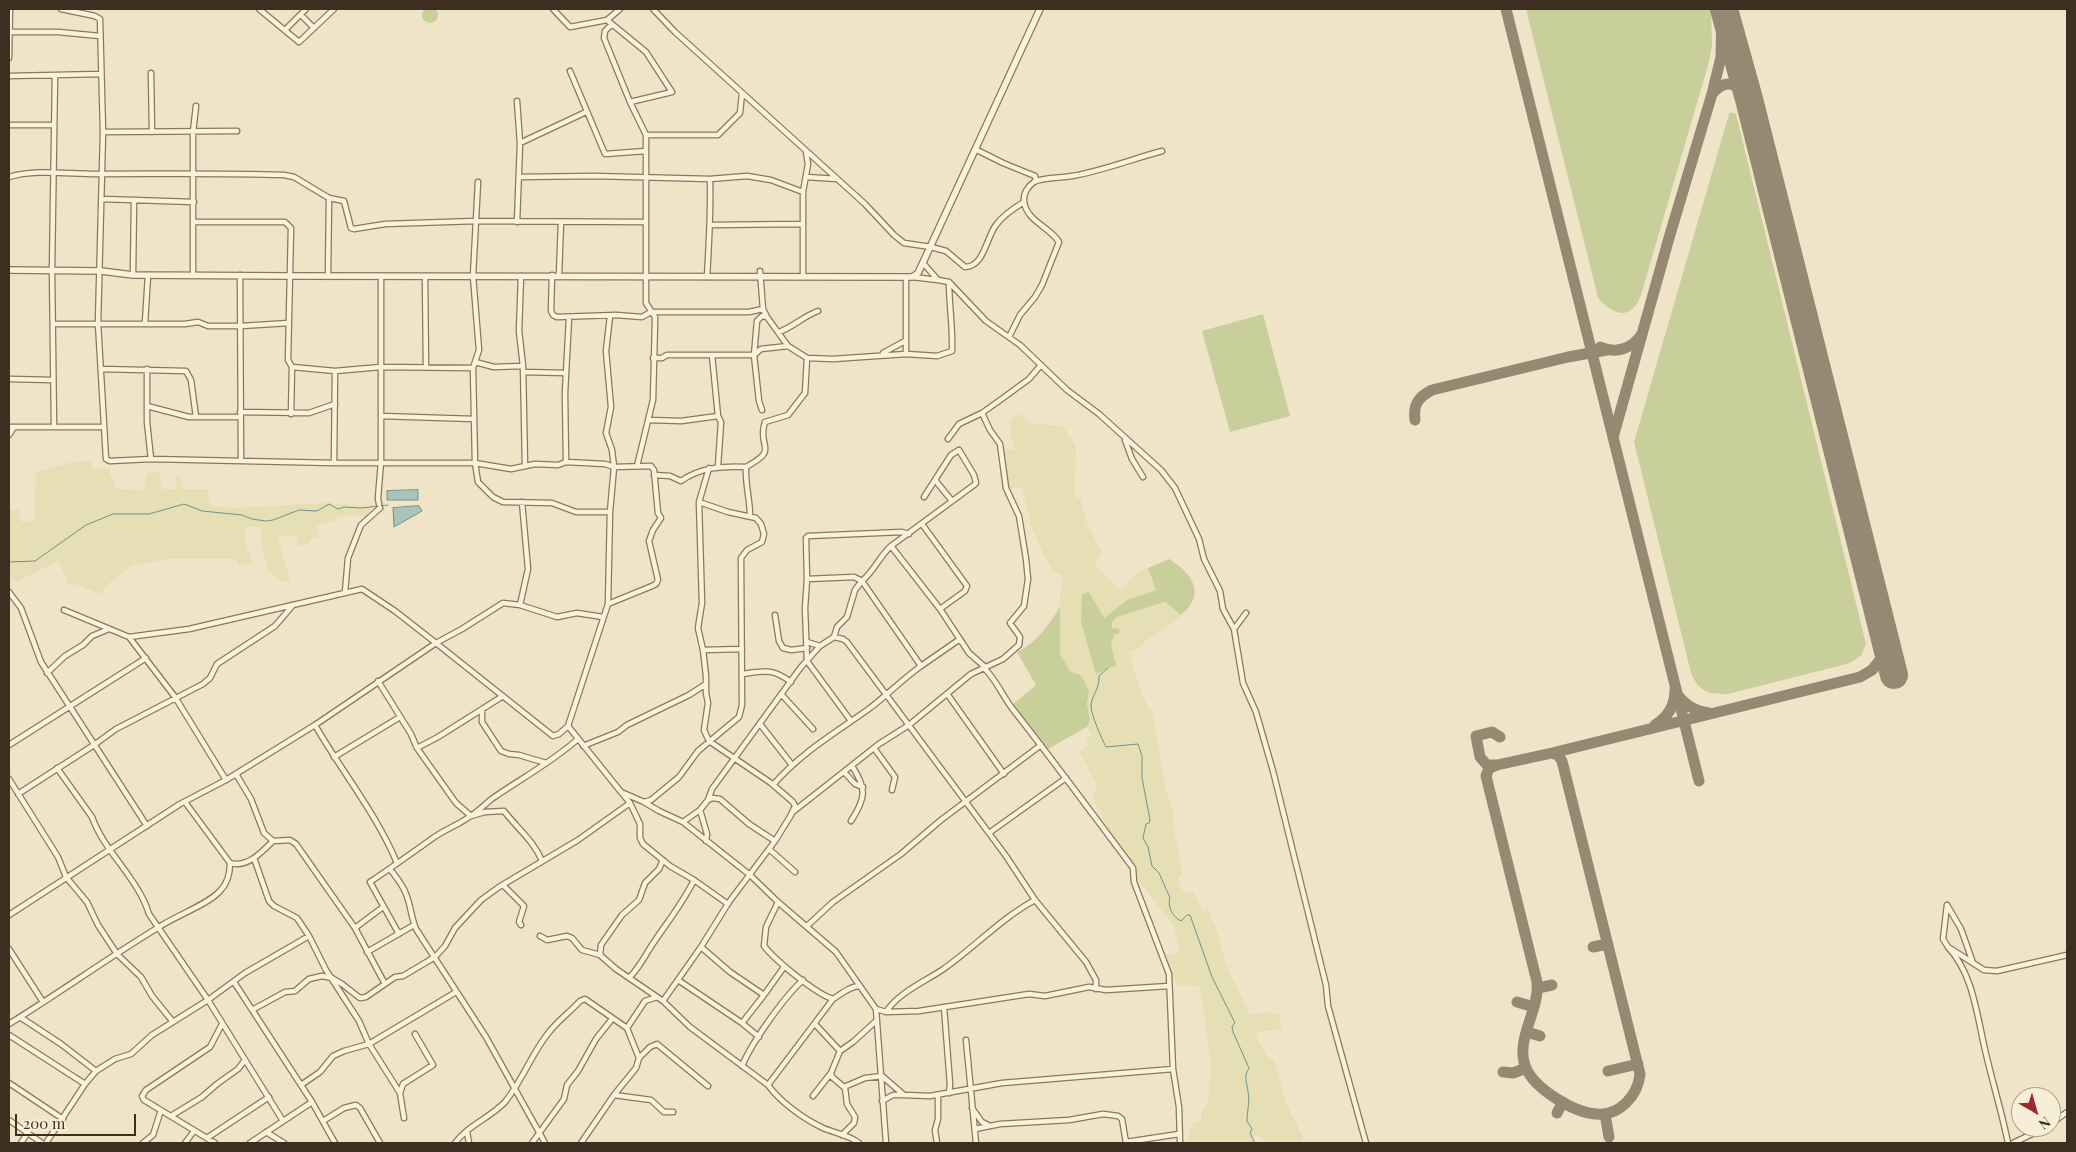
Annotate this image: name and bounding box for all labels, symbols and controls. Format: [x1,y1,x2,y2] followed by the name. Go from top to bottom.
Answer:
[2011,1087,2061,1137] north arrow
[18,1104,139,1136] scale bar
[23,1113,65,1133] text: 200 m
[2035,1113,2055,1134] text: N

